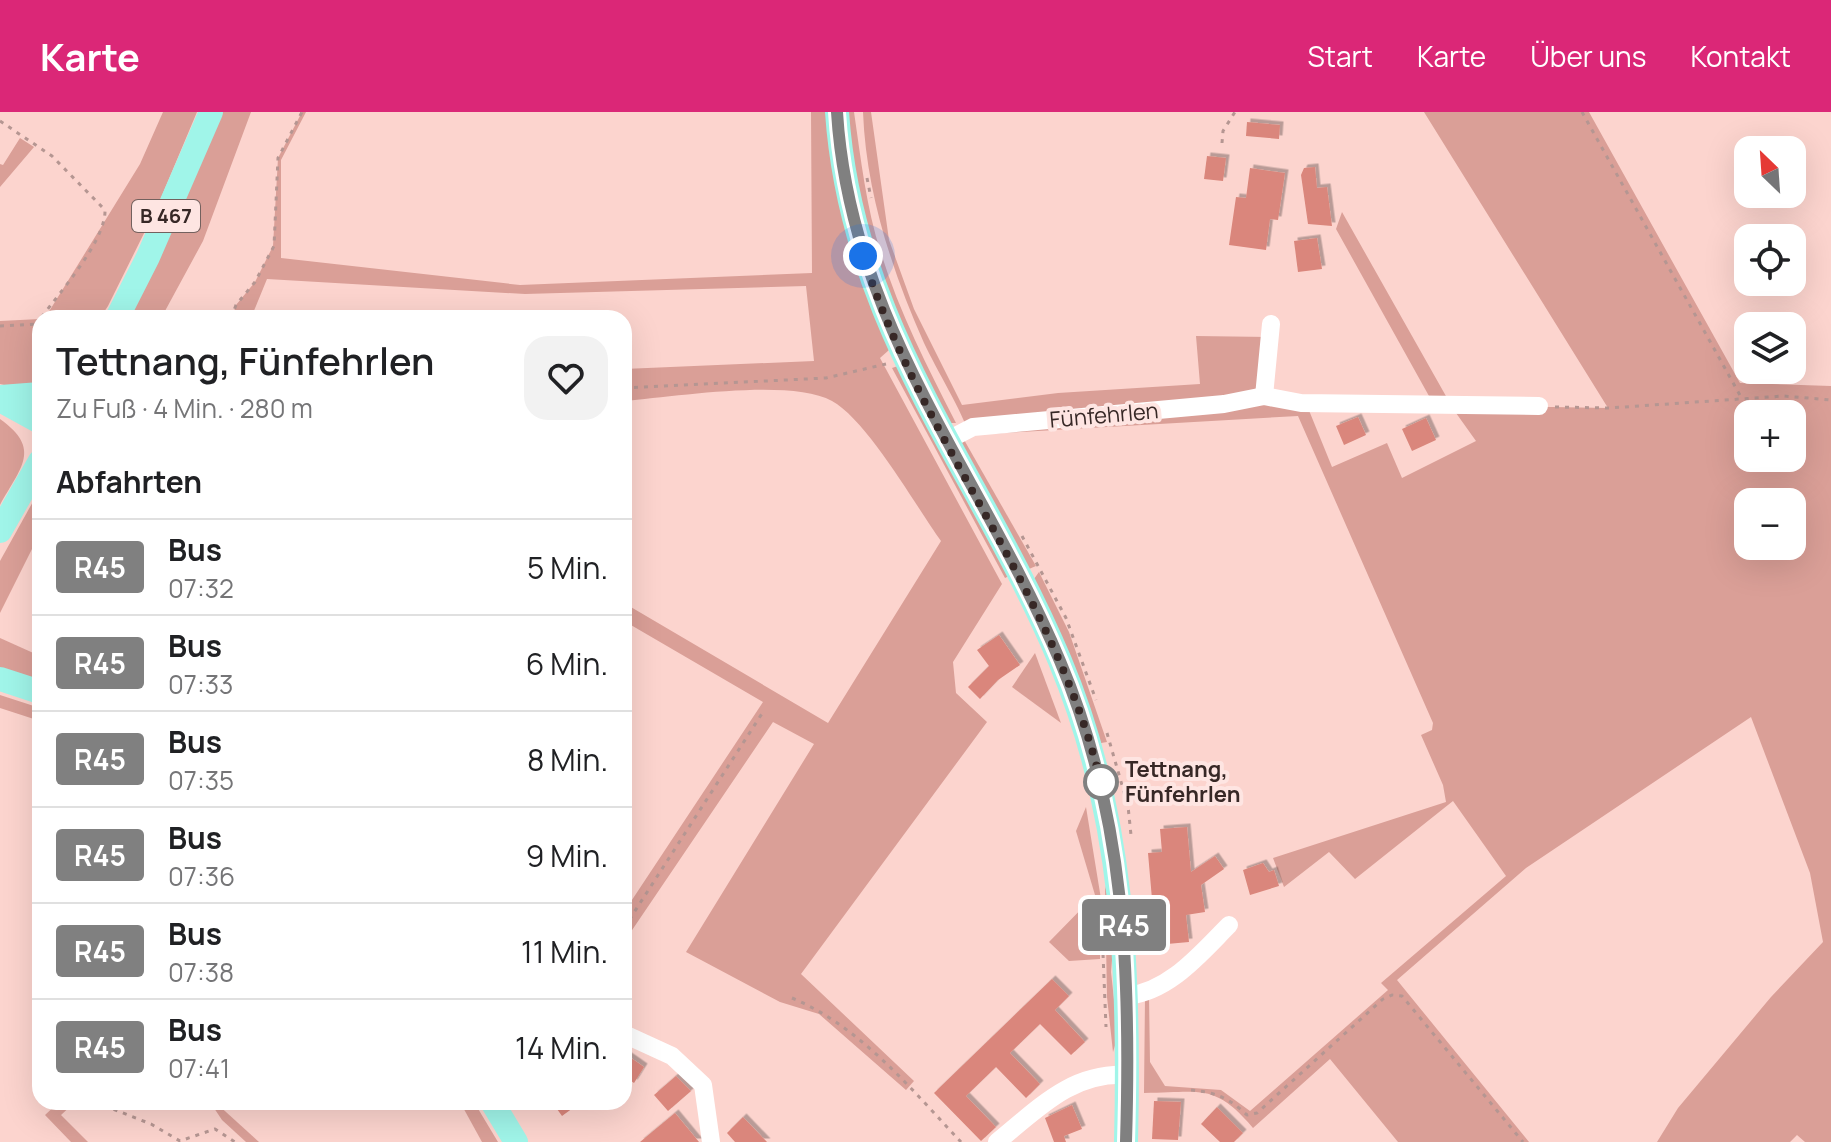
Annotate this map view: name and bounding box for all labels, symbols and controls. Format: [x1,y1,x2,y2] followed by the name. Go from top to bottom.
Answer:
[40,30,140,82] text: Karte
[1308,37,1373,75] text: Start
[1417,37,1486,75] text: Karte
[1530,37,1646,75] text: Über uns
[1690,37,1791,75] text: Kontakt
[1734,136,1806,208] north arrow
[1734,136,1806,560] map controls
[132,200,200,232] road number: B 467
[1734,224,1806,296] button: locate
[843,236,883,276] your location
[1734,312,1806,384] button: layers
[56,334,434,386] text: Tettnang, Fünfehrlen
[524,336,608,420] button: heart
[56,390,313,426] text: Zu Fuß · 4 Min. · 280 m
[1048,395,1160,435] street label: Fünfehrlen
[1734,400,1806,472] button: +
[56,461,202,502] text: Abfahrten
[1734,488,1806,560] button: −
[168,529,222,570] text: Bus
[527,547,608,588] text: 5 Min.
[74,548,126,586] text: R45
[168,570,234,606] text: 07:32
[168,625,222,666] text: Bus
[526,643,608,684] text: 6 Min.
[74,644,126,682] text: R45
[168,666,233,702] text: 07:33
[168,721,222,762] text: Bus
[527,739,608,780] text: 8 Min.
[74,740,126,778] text: R45
[1125,754,1241,809] place label: Tettnang, Fünfehrlen
[168,762,234,798] text: 07:35
[1084,765,1118,799] marker: Tettnang, Fünfehrlen
[168,817,222,858] text: Bus
[526,835,608,876] text: 9 Min.
[74,836,126,874] text: R45
[168,858,235,894] text: 07:36
[1078,899,1170,951] line badge: R45
[1098,906,1150,944] text: R45
[168,913,222,954] text: Bus
[521,931,608,972] text: 11 Min.
[74,932,126,970] text: R45
[168,954,234,990] text: 07:38
[168,1009,222,1050] text: Bus
[515,1027,608,1068] text: 14 Min.
[74,1028,126,1066] text: R45
[168,1050,230,1086] text: 07:41

